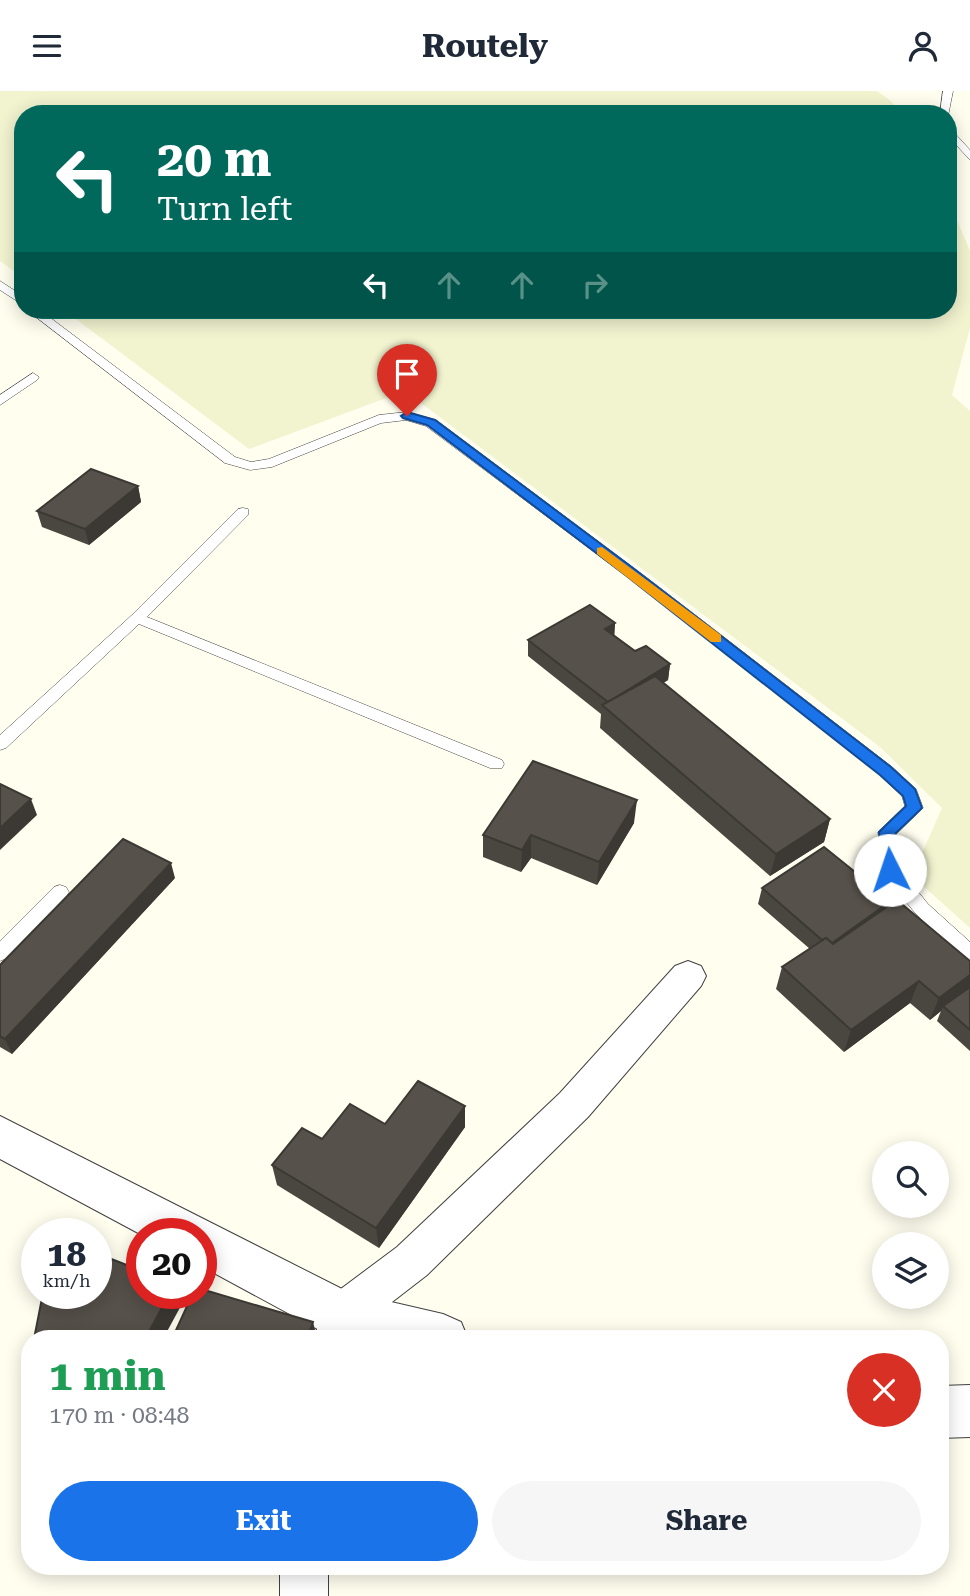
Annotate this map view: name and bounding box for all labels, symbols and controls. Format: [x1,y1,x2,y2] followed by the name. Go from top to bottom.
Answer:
[28,27,66,65] icon: menu
[422,27,548,65] text: Routely
[904,27,942,65] icon: person
[157,131,272,188] text: 20 m
[42,133,133,224] icon: left
[157,190,292,228] text: Turn left
[357,266,395,304] icon: left
[430,266,468,304] icon: ahead
[503,266,541,304] icon: ahead
[576,266,614,304] icon: right
[377,344,437,416] pin
[388,355,426,393] icon: arrive
[853,833,927,907] position arrow
[872,1141,949,1309] map controls
[872,1141,949,1218] button: search
[126,1218,217,1309] speed limit sign: 20
[872,1232,949,1309] button: layers
[47,1234,86,1275] text: 18
[42,1270,91,1291] text: km/h
[49,1351,166,1400] text: 1 min
[847,1353,921,1427] button: close
[49,1402,189,1429] text: 170 m · 08:48
[49,1481,478,1561] button: Exit
[492,1481,921,1561] button: Share

